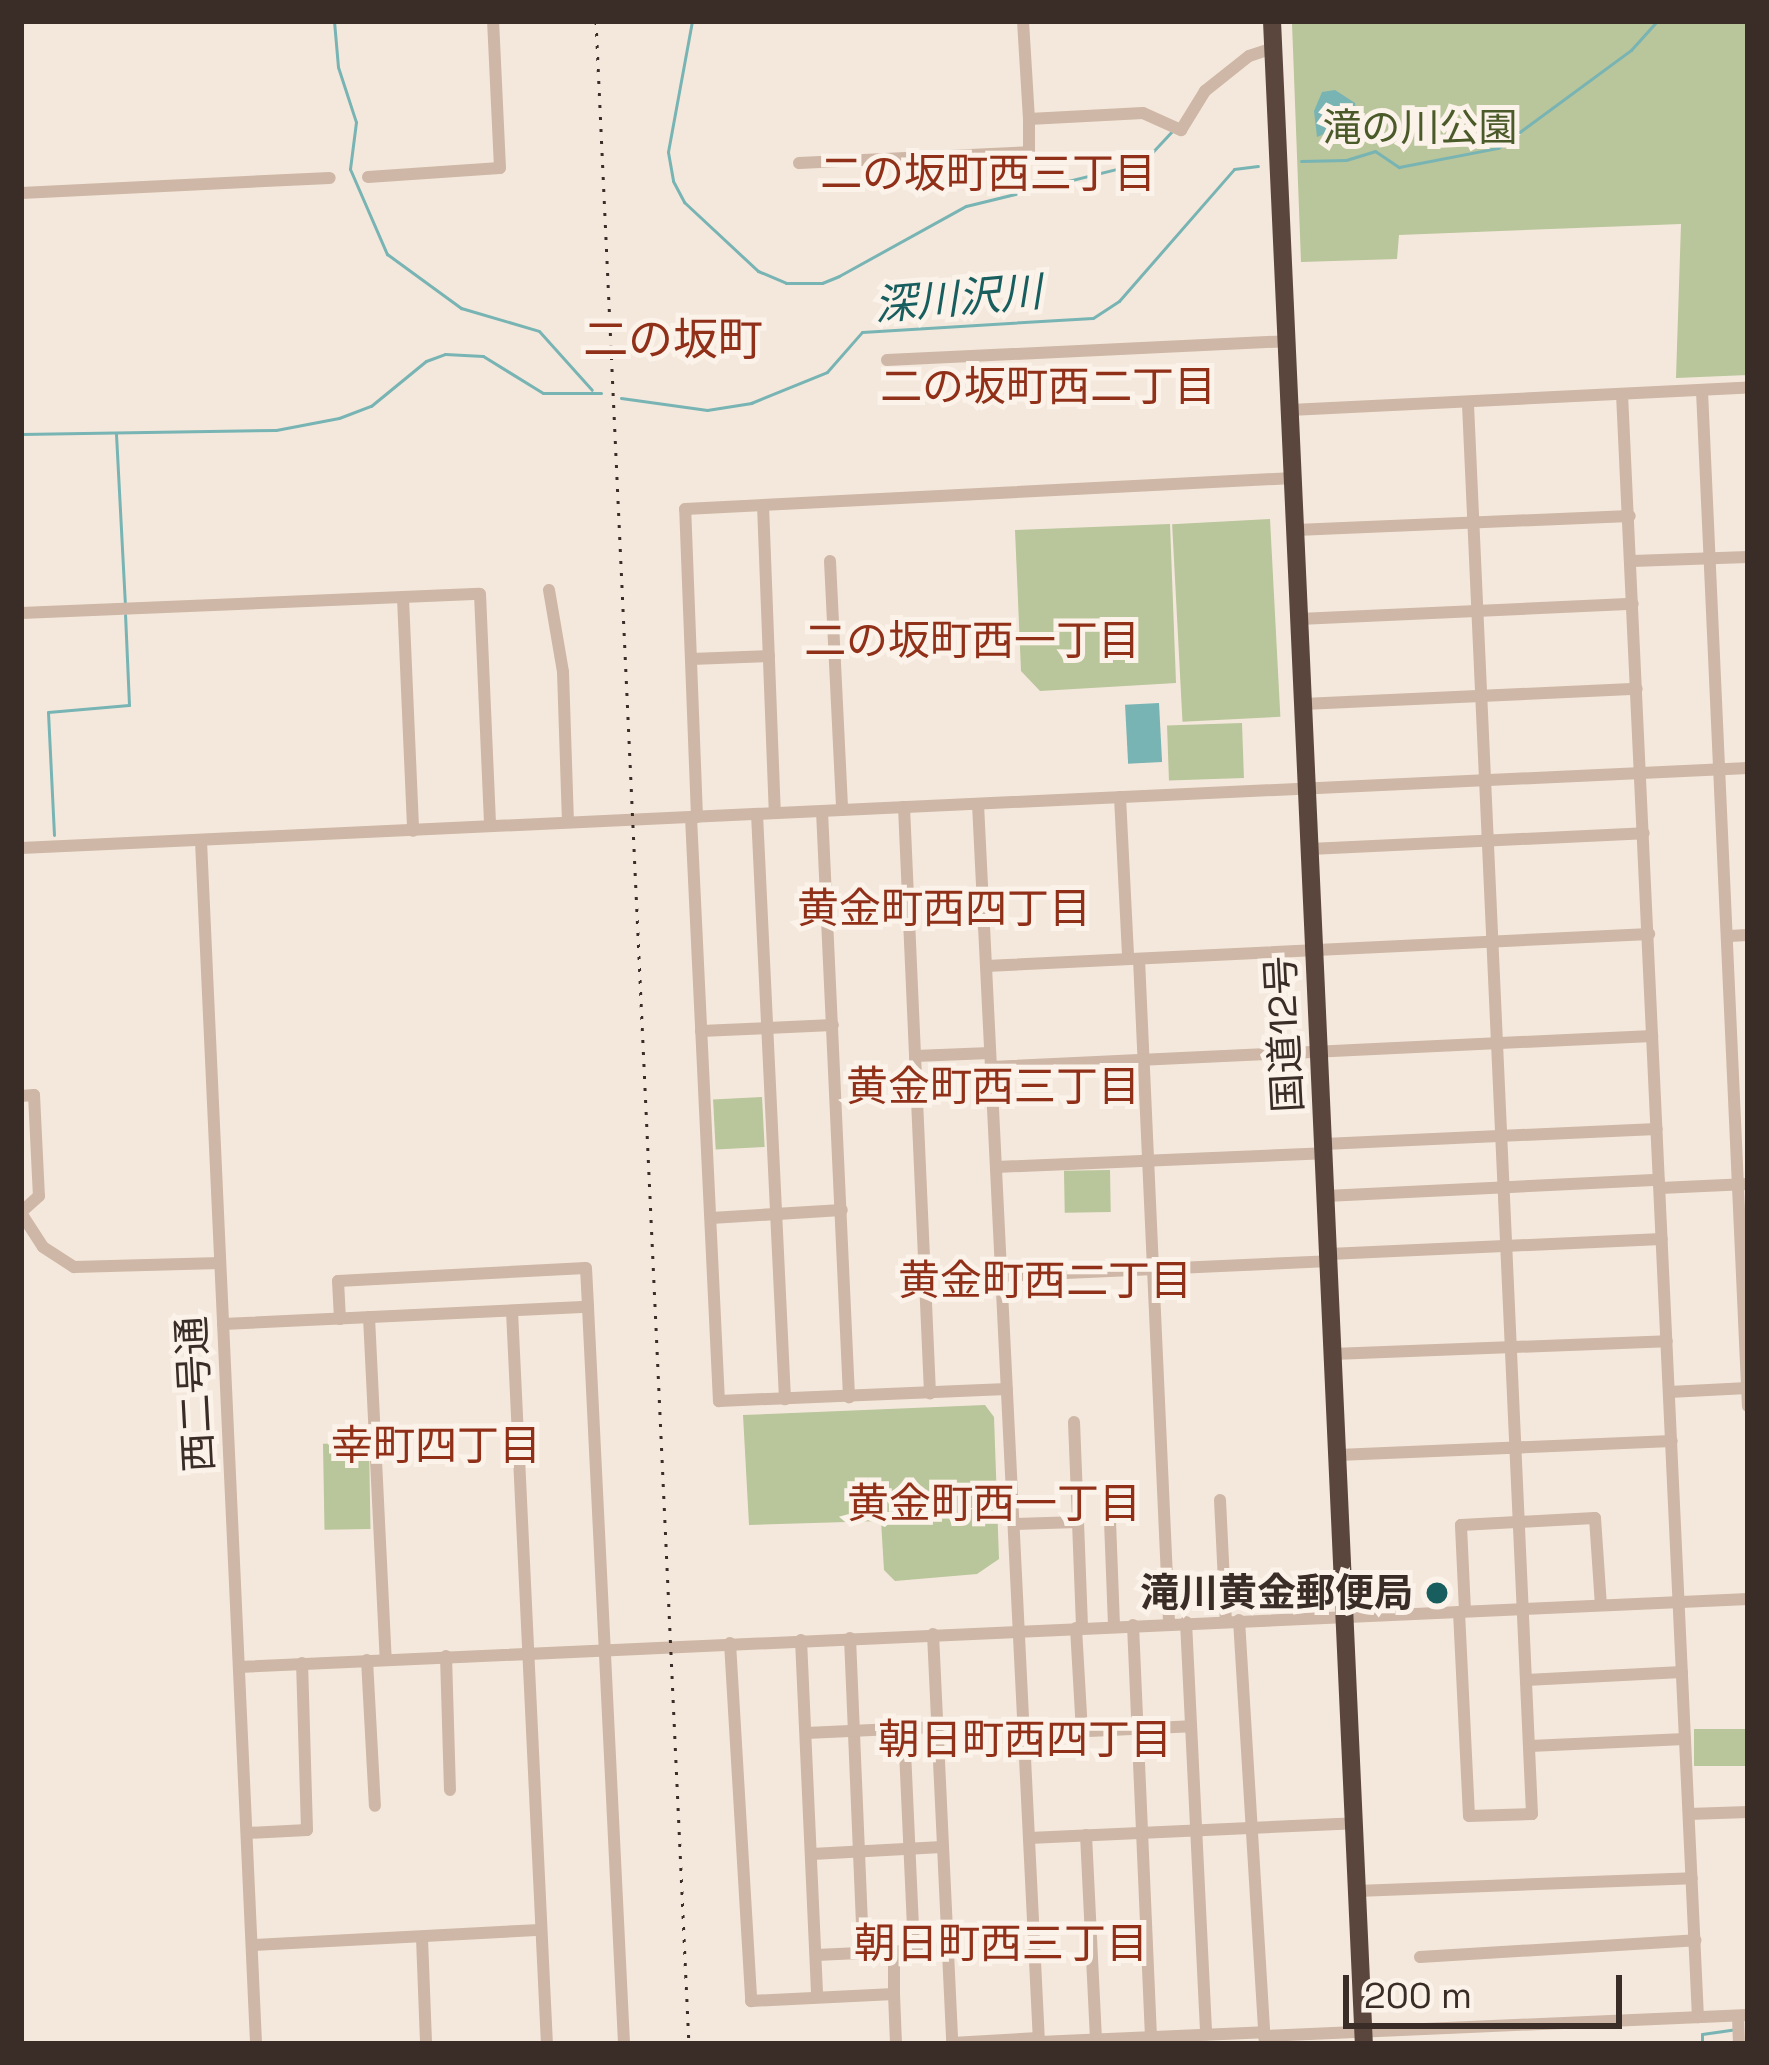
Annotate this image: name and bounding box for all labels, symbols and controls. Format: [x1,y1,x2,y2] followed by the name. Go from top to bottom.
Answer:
[1323,105,1517,151] park label: 滝の川公園
[820,149,1156,199] district label: 二の坂町西三丁目
[872,267,1044,331] water label: 深川沢川
[583,313,763,367] district label: 二の坂町
[880,362,1216,412] district label: 二の坂町西二丁目
[804,616,1140,666] district label: 二の坂町西一丁目
[797,884,1091,934] district label: 黄金町西四丁目
[1258,954,1312,1114] street label: 国道12号
[846,1062,1140,1112] district label: 黄金町西三丁目
[898,1256,1192,1306] district label: 黄金町西二丁目
[169,1315,223,1473] street label: 西二号通
[331,1421,541,1471] district label: 幸町四丁目
[847,1479,1141,1529] district label: 黄金町西一丁目
[1140,1570,1413,1616] place label: 滝川黄金郵便局
[1424,1580,1450,1606] marker: 滝川黄金郵便局
[878,1715,1172,1765] district label: 朝日町西四丁目
[854,1919,1148,1969] district label: 朝日町西三丁目
[1349,1951,1628,2025] scale bar
[1364,1973,1472,2019] text: 200 m

